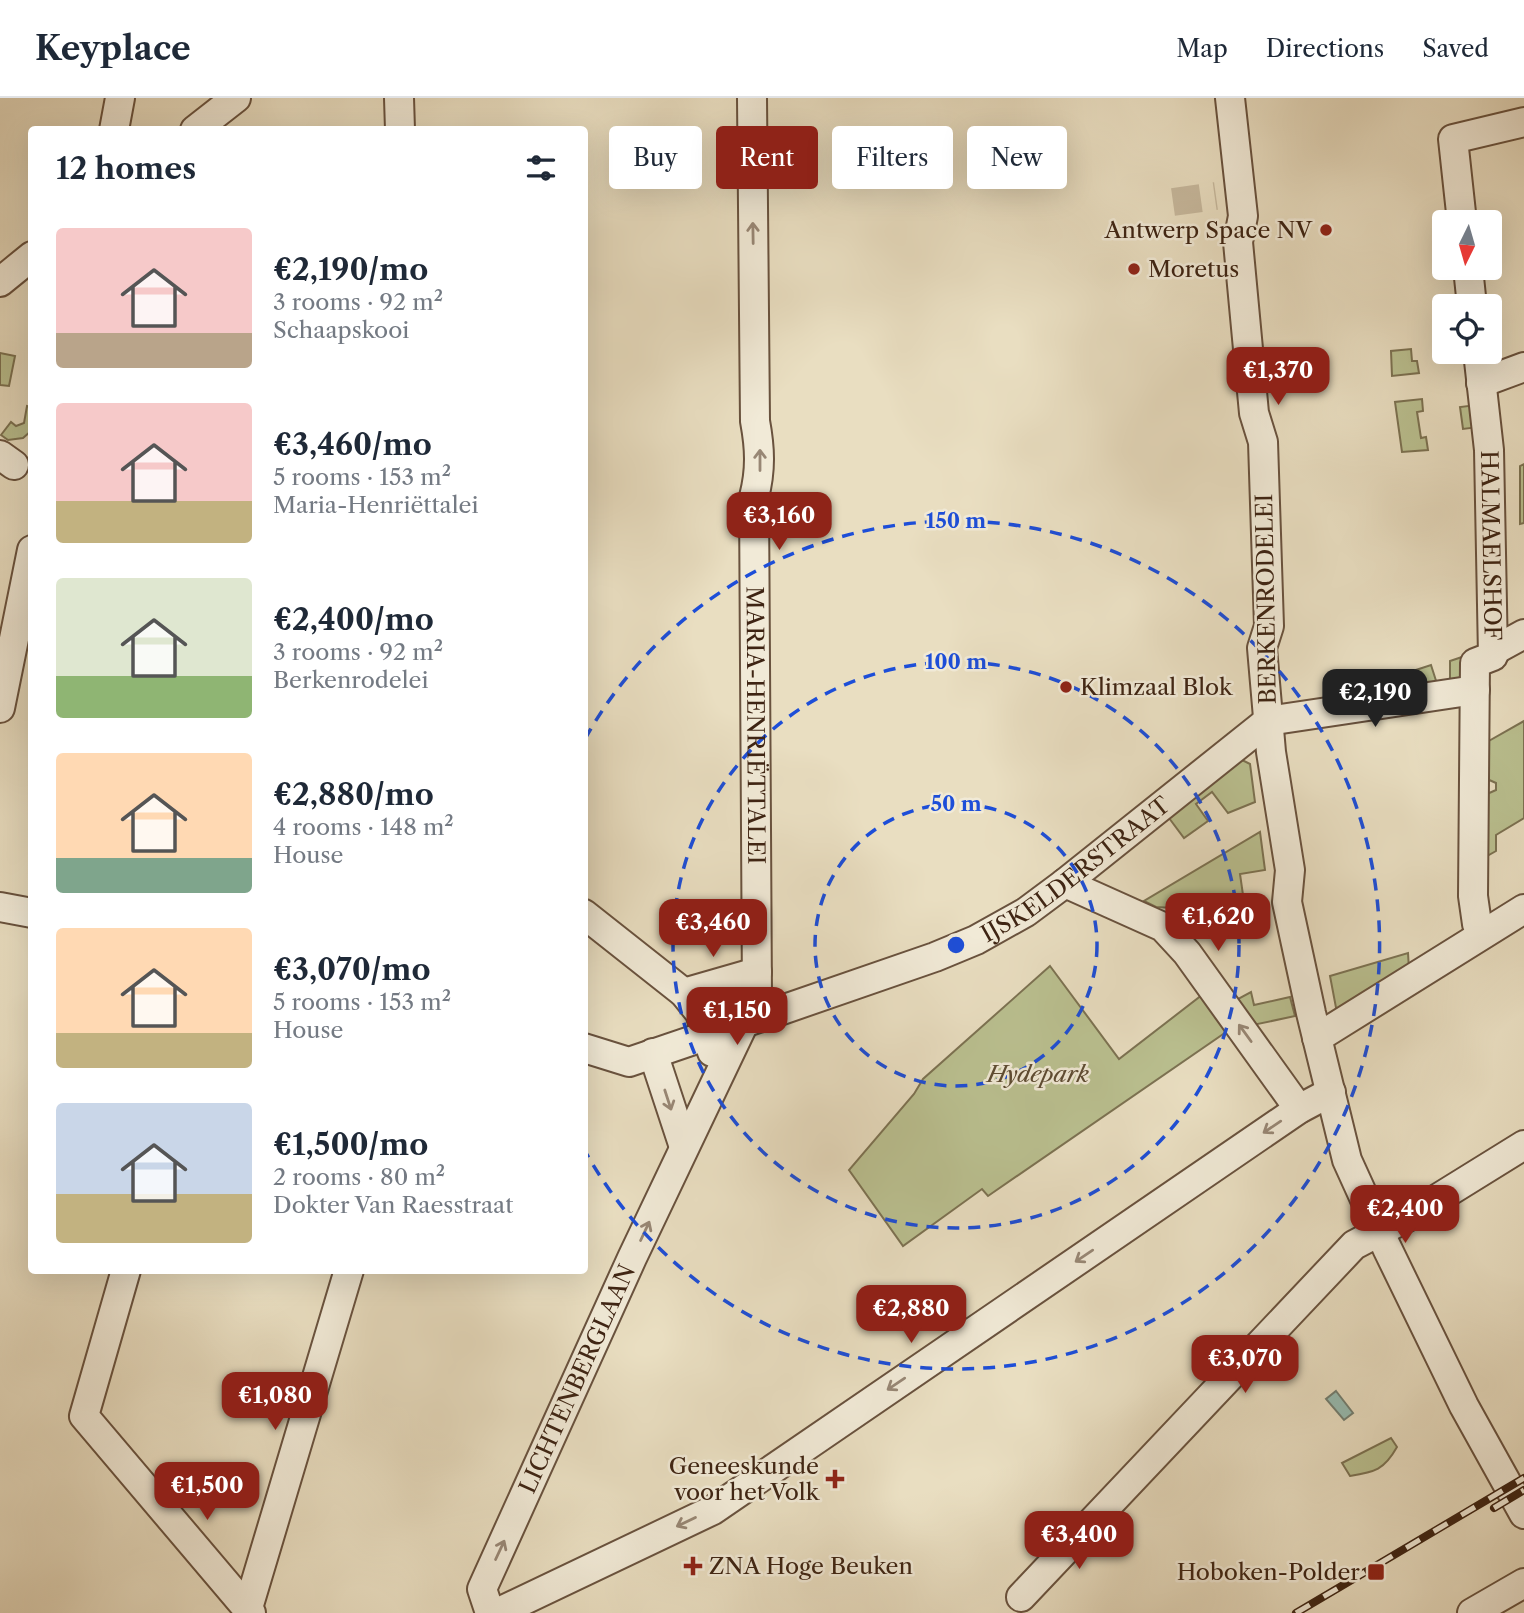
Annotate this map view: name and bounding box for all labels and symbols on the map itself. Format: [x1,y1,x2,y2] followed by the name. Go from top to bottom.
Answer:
[1432,210,1502,280] north arrow
[1103,216,1313,244] place label: Antwerp Space NV
[746,222,760,245] one-way arrow
[1318,222,1334,238] marker: Antwerp Space NV
[1148,255,1239,283] place label: Moretus
[1126,261,1142,277] marker: Moretus
[1221,348,1335,407] pin: €1,370
[753,449,767,472] one-way arrow
[1475,450,1507,641] street label: HALMAELSHOF
[722,492,836,552] pin: €3,160
[1250,493,1282,705] street label: BERKENRODELEI
[926,508,986,533] text: 150 m
[741,586,770,864] street label: MARIA-HENRIËTTALEI
[925,649,987,674] text: 100 m
[1318,670,1432,729] pin: €2,190
[1080,673,1234,701] place label: Klimzaal Blok
[1058,679,1074,695] marker: Klimzaal Blok
[976,790,1176,948] street label: IJSKELDERSTRAAT
[930,791,982,816] text: 50 m
[1161,894,1275,953] pin: €1,620
[656,900,770,959] pin: €3,460
[944,933,968,957] centre of rings
[680,988,794,1047] pin: €1,150
[1238,1024,1252,1043] one-way arrow
[985,1060,1089,1088] park label: Hydepark
[663,1089,676,1111] one-way arrow
[1263,1120,1282,1134] one-way arrow
[1348,1186,1462,1245] pin: €2,400
[638,1221,652,1242] one-way arrow
[1075,1248,1094,1263] one-way arrow
[513,1260,641,1498] street label: LICHTENBERGLAAN
[854,1286,968,1345] pin: €2,880
[1188,1336,1302,1395] pin: €3,070
[218,1372,332,1432] pin: €1,080
[887,1377,907,1391] one-way arrow
[669,1452,821,1506] place label: Geneeskunde voor het Volk
[150,1462,264,1522] pin: €1,500
[825,1469,845,1489] marker: Geneeskunde voor het Volk
[1022,1512,1136,1571] pin: €3,400
[676,1516,697,1530] one-way arrow
[493,1540,507,1561] one-way arrow
[709,1552,913,1580] place label: ZNA Hoge Beuken
[683,1556,703,1576] marker: ZNA Hoge Beuken
[1177,1558,1360,1586] place label: Hoboken-Polder
[1366,1562,1386,1582] marker: Hoboken-Polder

